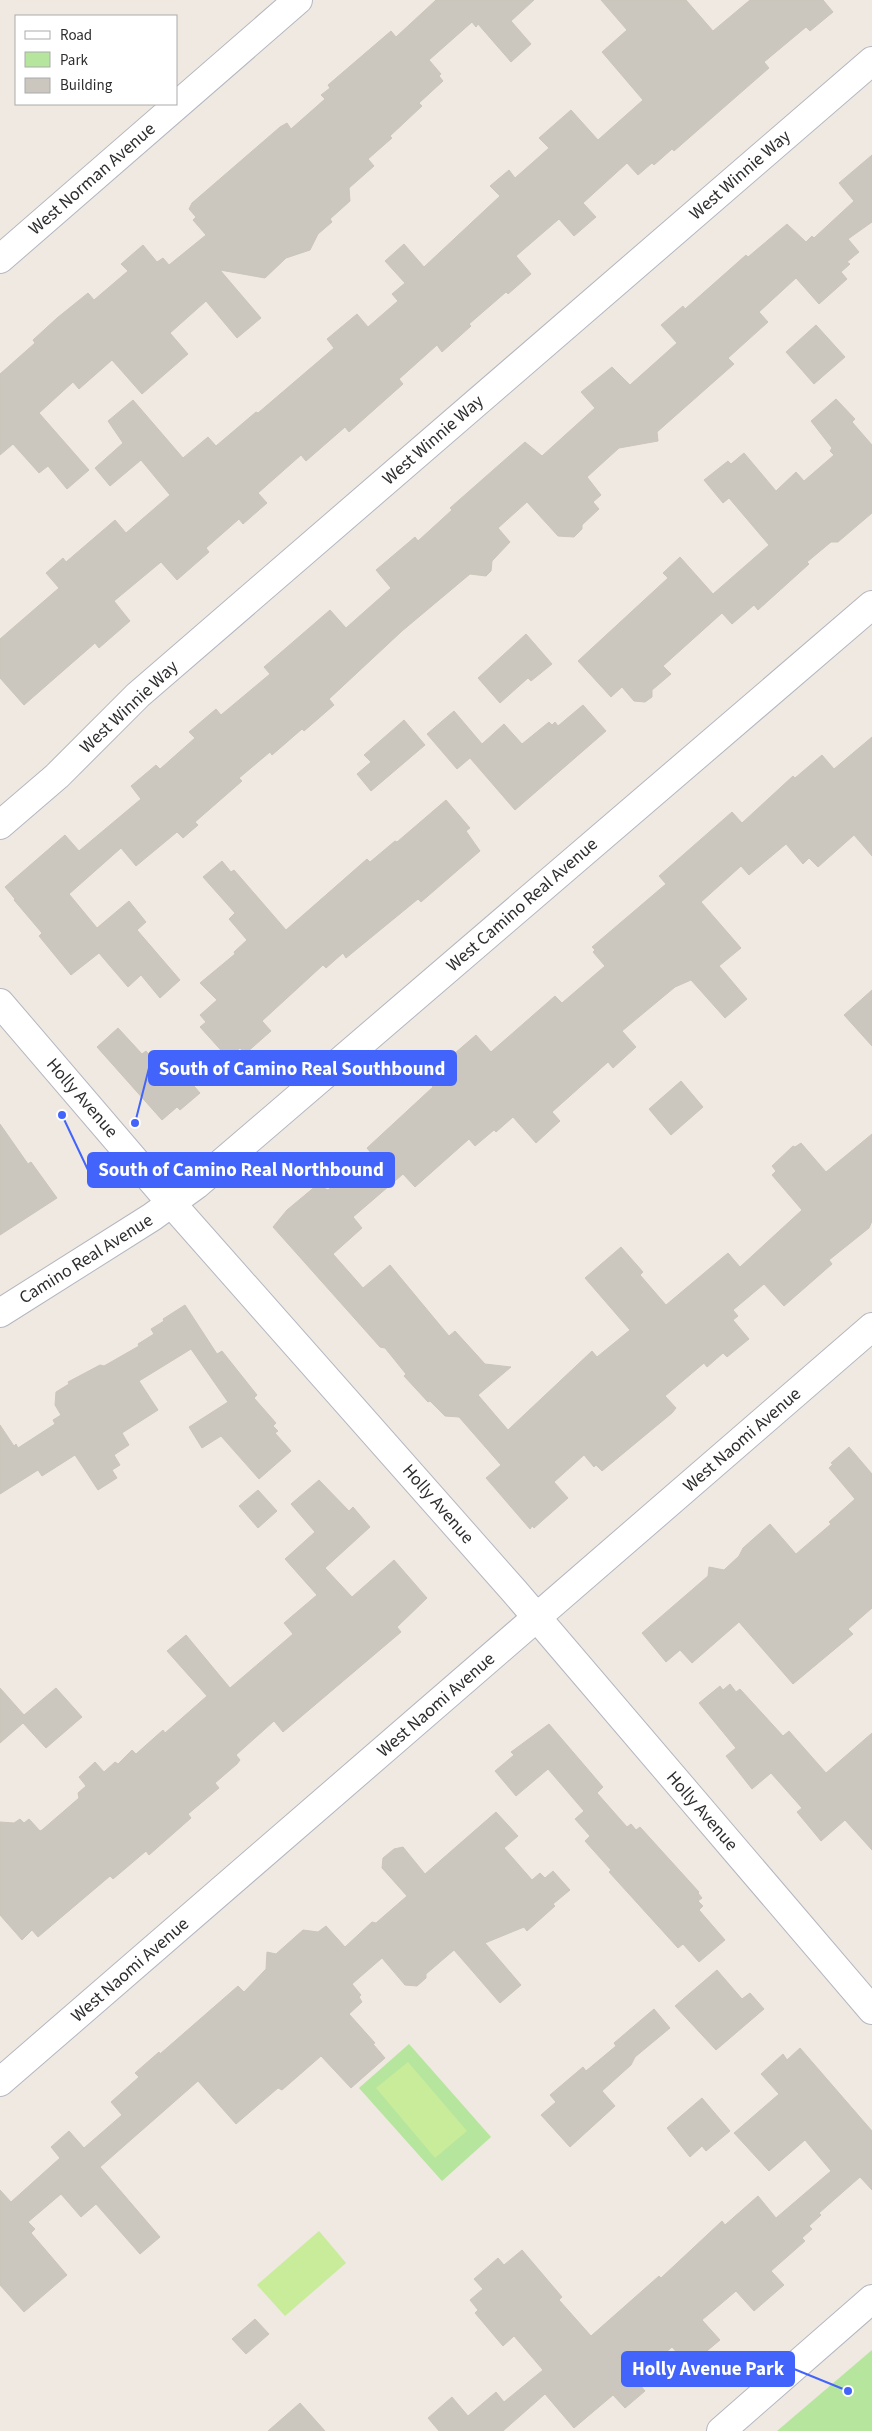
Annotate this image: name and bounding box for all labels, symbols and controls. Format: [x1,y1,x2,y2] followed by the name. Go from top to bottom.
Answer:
[15,15,178,105] legend
[60,25,92,46] text: Road
[60,50,89,71] text: Park
[60,75,113,96] text: Building
[23,117,161,241] street label: West Norman Avenue
[684,124,796,226] street label: West Winnie Way
[377,389,489,491] street label: West Winnie Way
[74,654,184,759] street label: West Winnie Way
[441,832,603,978] street label: West Camino Real Avenue
[149,1051,456,1085] callout: South of Camino Real Southbound
[40,1053,124,1143] street label: Holly Avenue
[159,1056,445,1083] text: South of Camino Real Southbound
[88,1153,394,1187] callout: South of Camino Real Northbound
[98,1157,384,1184] text: South of Camino Real Northbound
[14,1208,158,1310] street label: Camino Real Avenue
[678,1382,806,1498] street label: West Naomi Avenue
[396,1459,480,1549] street label: Holly Avenue
[372,1647,500,1763] street label: West Naomi Avenue
[660,1766,744,1856] street label: Holly Avenue
[66,1912,194,2028] street label: West Naomi Avenue
[622,2352,794,2386] callout: Holly Avenue Park
[632,2356,785,2383] text: Holly Avenue Park

